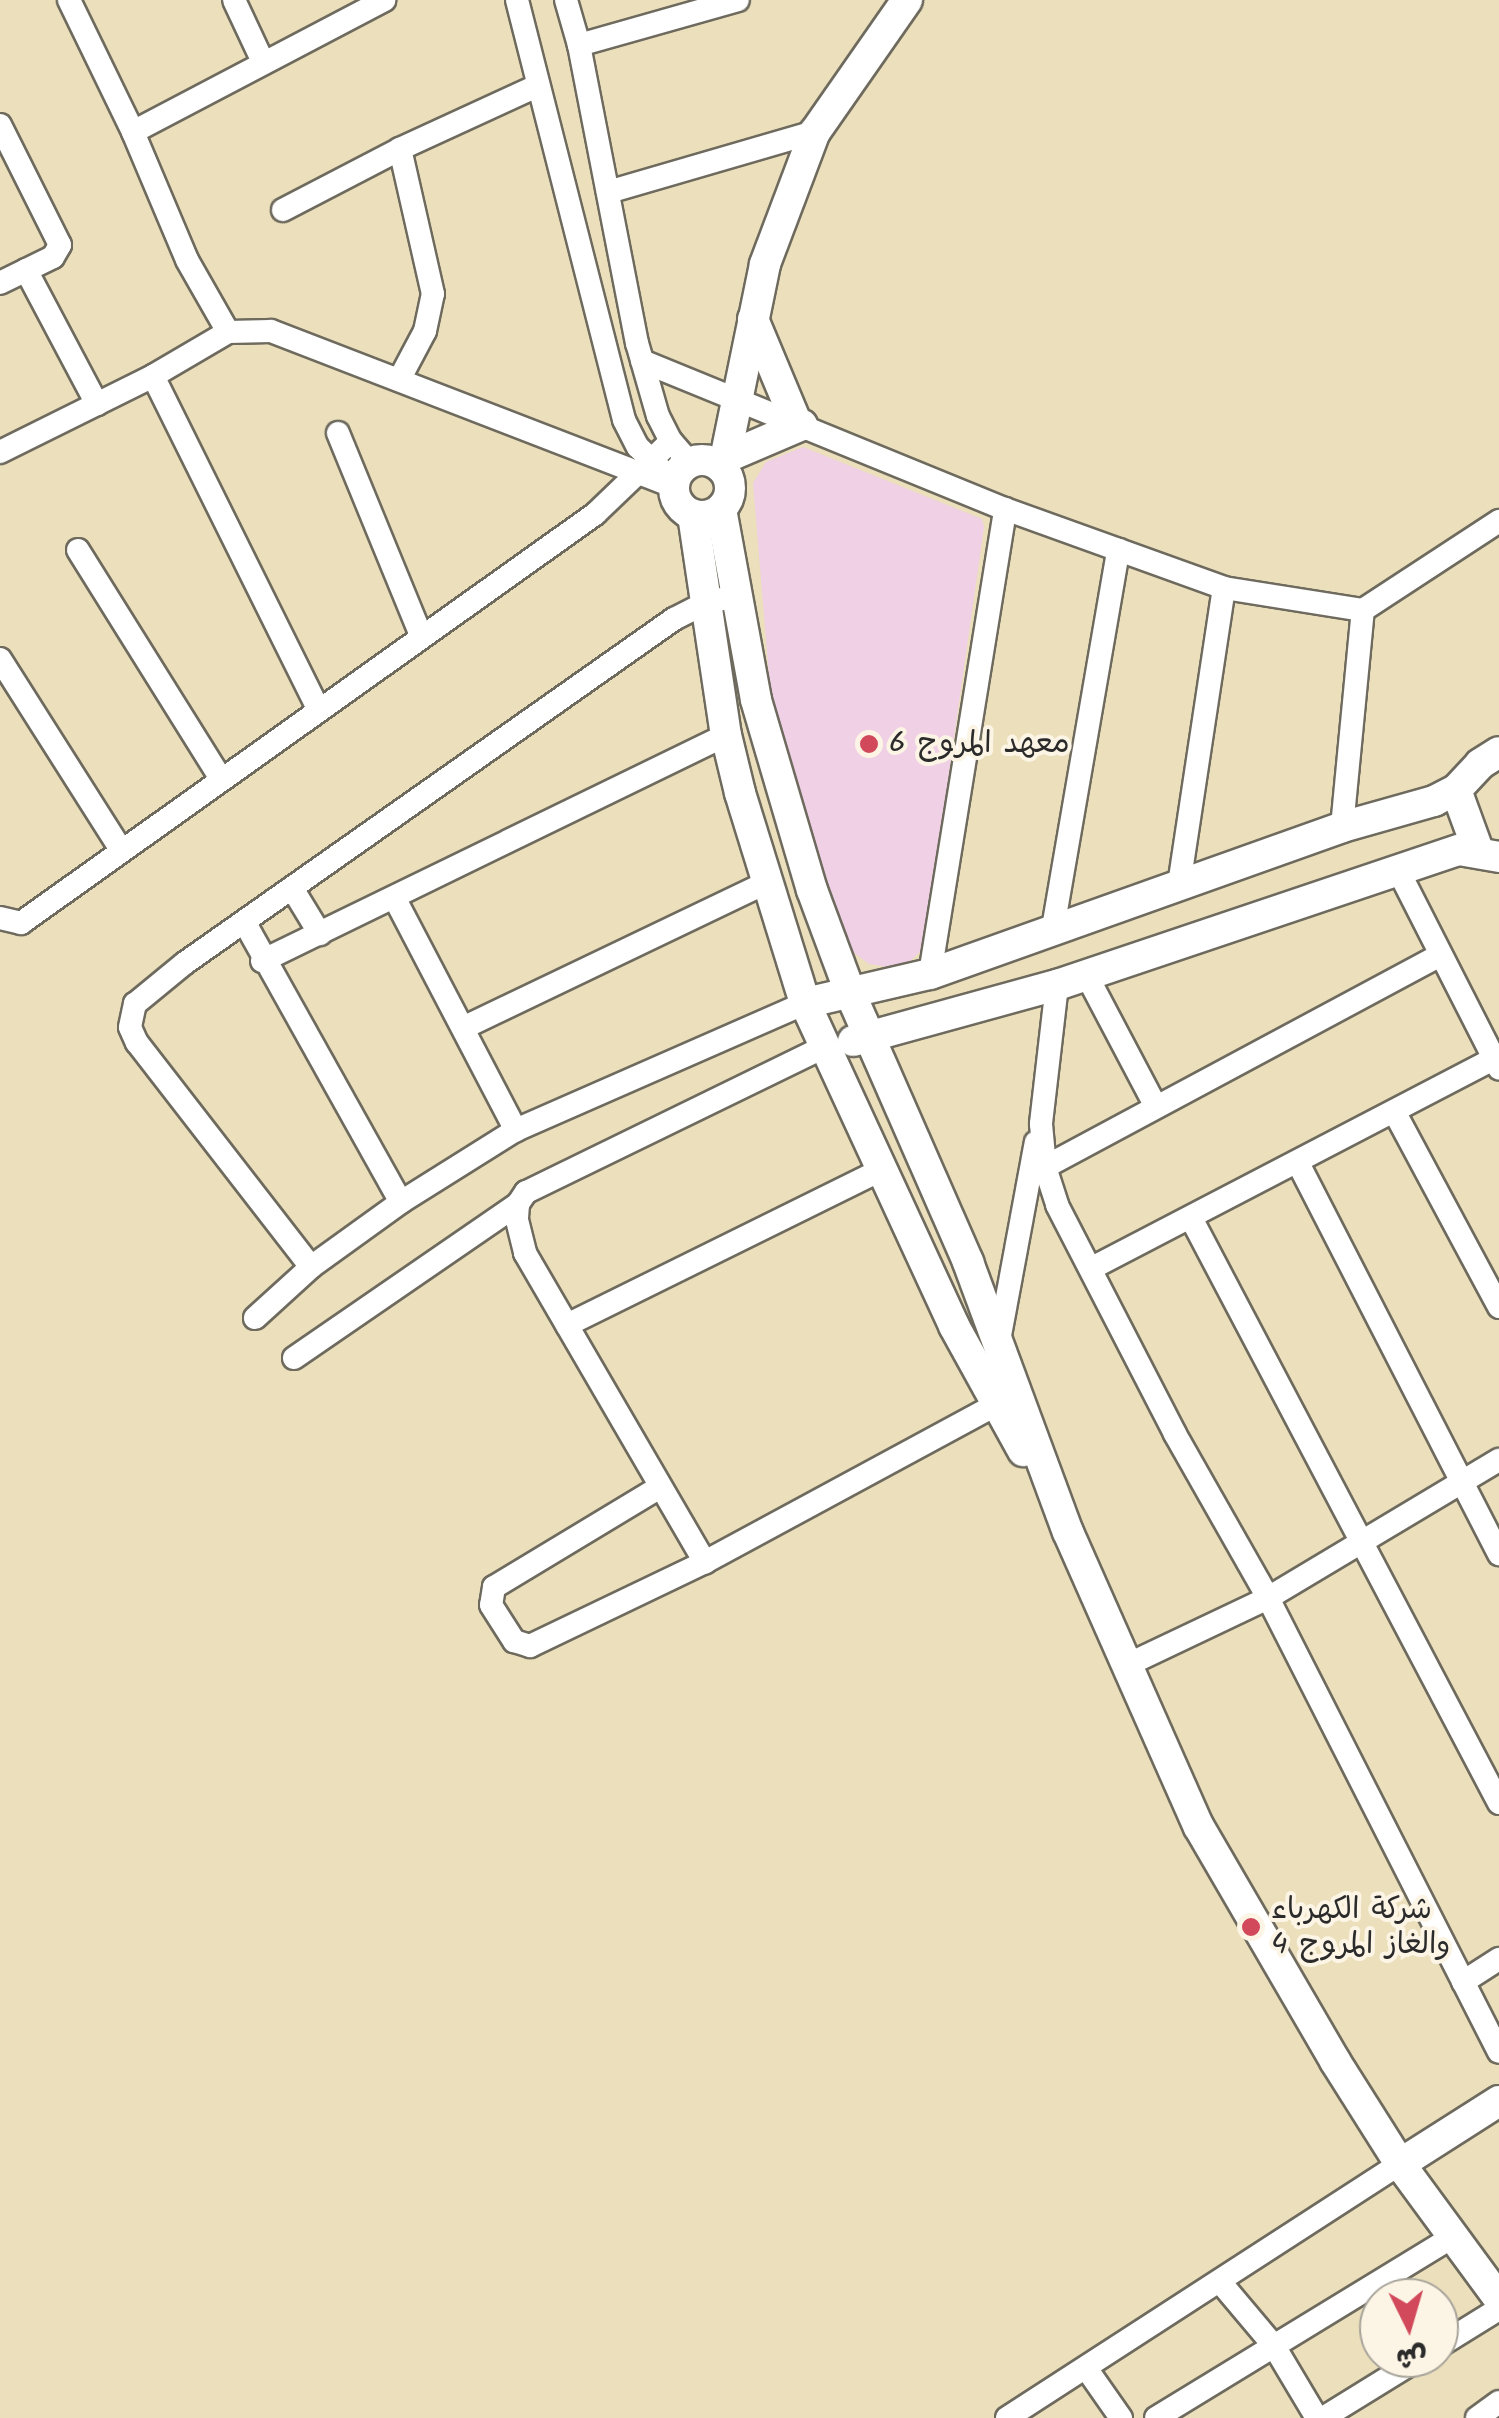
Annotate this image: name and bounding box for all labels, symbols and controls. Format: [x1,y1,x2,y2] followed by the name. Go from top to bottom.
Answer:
[889,726,1070,762] place label: معهد المروج 6
[858,733,880,755] marker: معهد المروج 6
[1271,1892,1450,1962] place label: شركة الكهرباء والغاز المروج 4
[1240,1916,1262,1938] marker: شركة الكهرباء والغاز المروج 4
[1359,2278,1459,2378] north arrow
[1394,2333,1429,2380] text: ش

